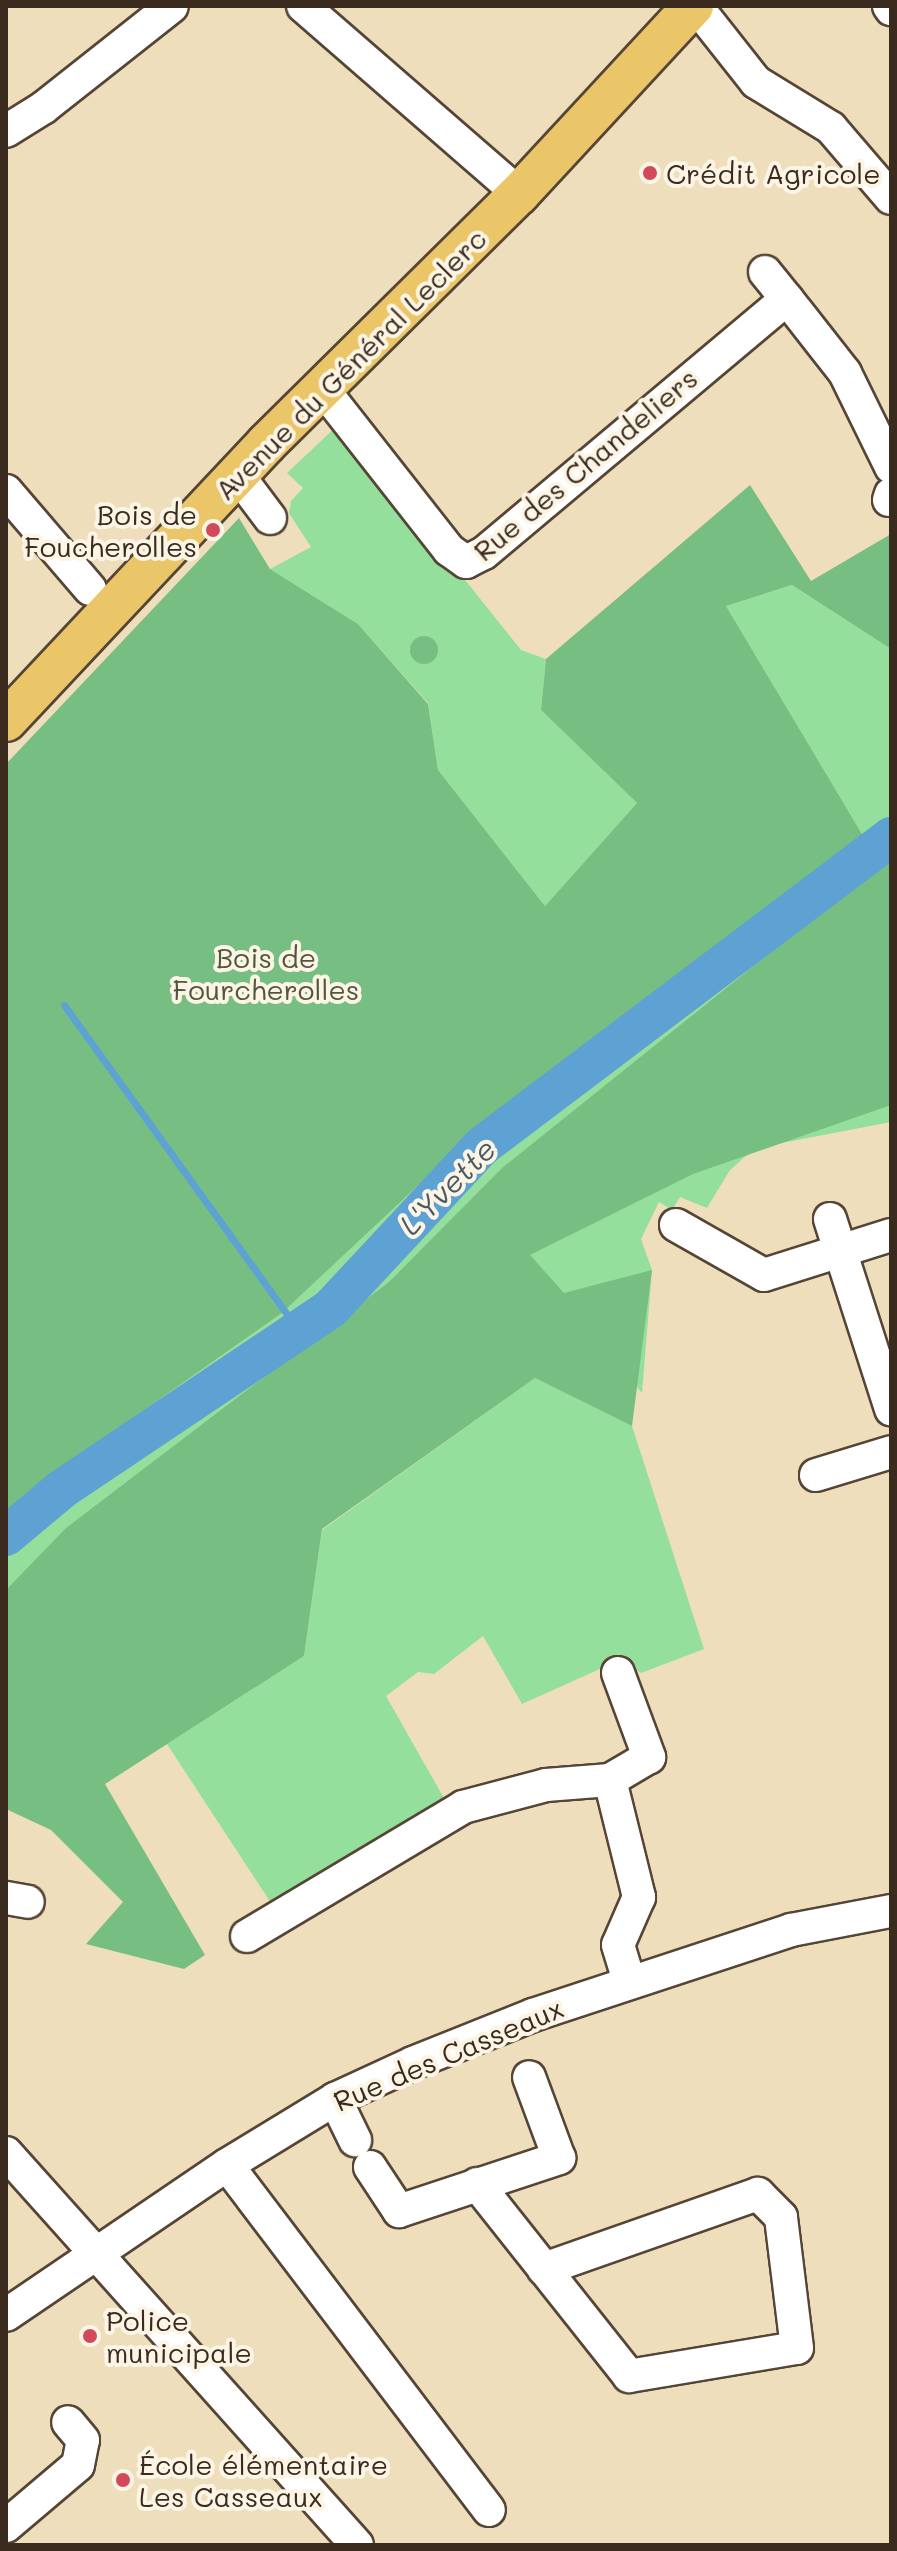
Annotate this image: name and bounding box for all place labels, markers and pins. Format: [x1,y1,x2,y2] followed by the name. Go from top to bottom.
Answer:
[666,156,881,190] place label: Crédit Agricole
[641,164,659,182] marker: Crédit Agricole
[24,497,197,563] place label: Bois de Foucherolles
[204,521,222,539] marker: Bois de Foucherolles
[106,2303,252,2369] place label: Police municipale
[81,2327,99,2345] marker: Police municipale
[139,2447,388,2513] place label: École élémentaire Les Casseaux
[114,2471,132,2489] marker: École élémentaire Les Casseaux

